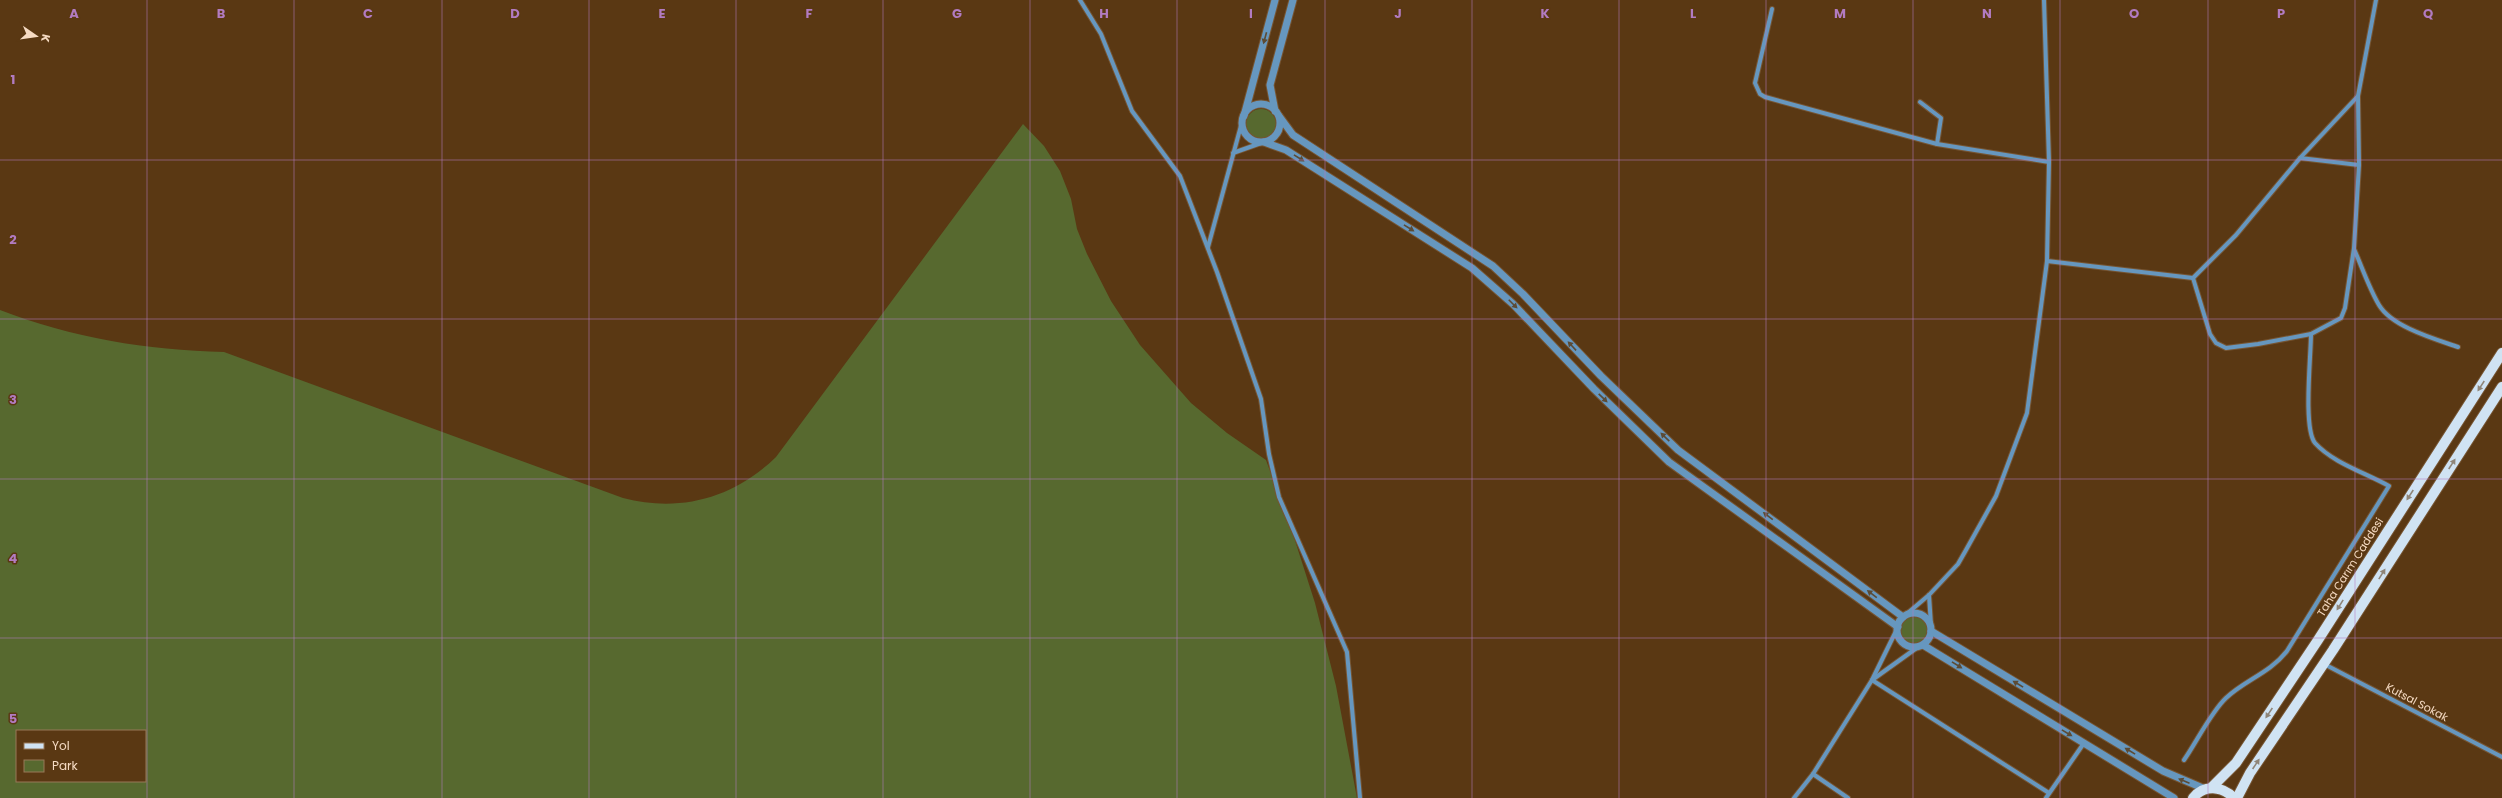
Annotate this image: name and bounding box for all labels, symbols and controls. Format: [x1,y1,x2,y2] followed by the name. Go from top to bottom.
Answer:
[69,4,79,23] text: A
[217,4,226,23] text: B
[363,4,373,23] text: C
[510,4,520,23] text: D
[658,4,666,23] text: E
[805,4,813,23] text: F
[952,4,962,23] text: G
[1099,4,1109,23] text: H
[1249,4,1253,23] text: I
[1394,4,1402,23] text: J
[1540,4,1550,23] text: K
[1690,4,1696,23] text: L
[1834,4,1846,23] text: M
[1982,4,1992,23] text: N
[2129,4,2139,23] text: O
[2277,4,2285,23] text: P
[2423,4,2433,23] text: Q
[16,16,56,56] north arrow
[1262,32,1268,44] one-way arrow
[37,33,54,44] text: K
[11,70,15,89] text: 1
[1294,154,1304,162] one-way arrow
[1403,224,1415,231] one-way arrow
[9,230,17,249] text: 2
[1508,299,1518,309] one-way arrow
[1567,341,1577,351] one-way arrow
[2477,381,2485,391] one-way arrow
[9,390,17,409] text: 3
[1598,393,1608,403] one-way arrow
[1660,432,1670,442] one-way arrow
[2448,459,2456,470] one-way arrow
[2406,490,2414,500] one-way arrow
[1762,512,1773,520] one-way arrow
[2313,514,2387,620] street label: Taha Carım Caddesi
[9,549,18,568] text: 4
[2378,568,2385,580] one-way arrow
[1866,590,1877,598] one-way arrow
[2336,600,2344,610] one-way arrow
[1951,662,1962,669] one-way arrow
[2383,679,2451,725] street label: Kutsal Sokak
[2012,680,2024,687] one-way arrow
[2265,708,2273,719] one-way arrow
[9,709,17,728] text: 5
[2062,729,2073,736] one-way arrow
[16,730,146,782] legend
[52,737,70,754] text: Yol
[2125,747,2135,755] one-way arrow
[52,757,79,774] text: Park
[2252,759,2260,769] one-way arrow
[2178,778,2189,784] one-way arrow

